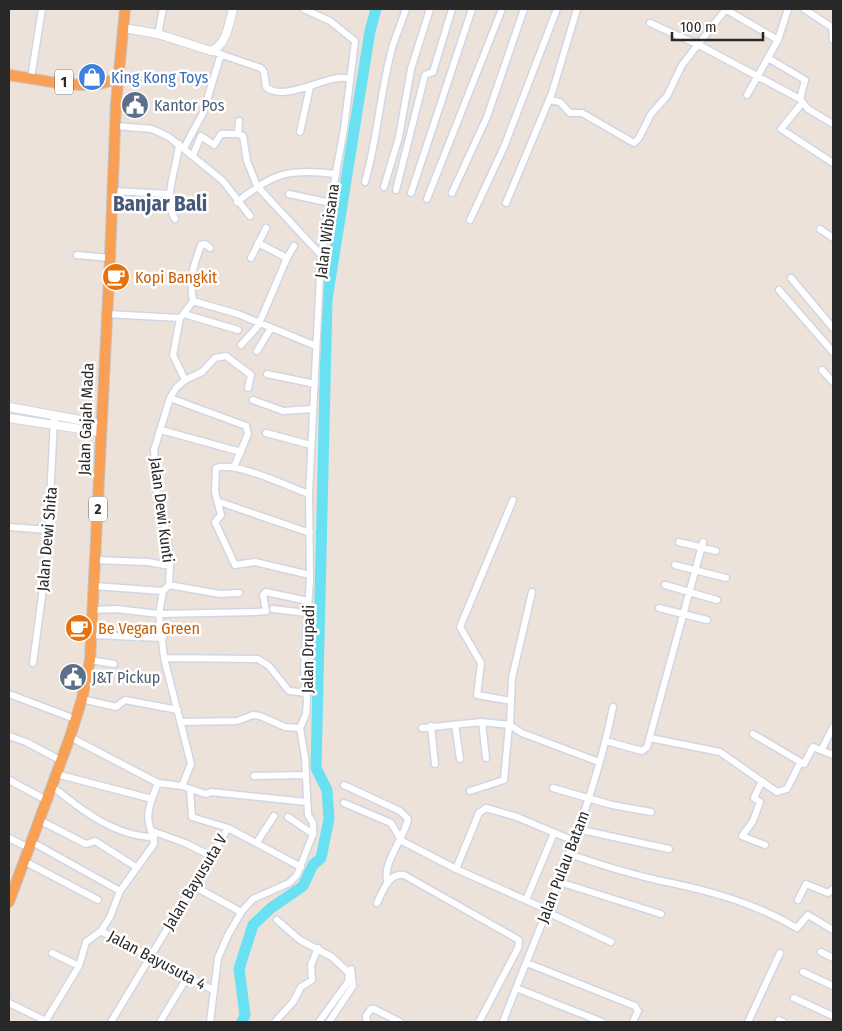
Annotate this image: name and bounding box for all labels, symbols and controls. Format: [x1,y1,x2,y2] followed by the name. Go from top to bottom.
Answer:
[672,10,763,42] scale bar
[680,18,717,36] text: 100 m
[77,62,107,92] shop icon: King Kong Toys
[111,68,208,87] place label: King Kong Toys
[55,70,73,94] road number: 1
[120,90,150,120] public building icon: Kantor Pos
[154,96,225,115] place label: Kantor Pos
[311,182,343,280] street label: Jalan Wibisana
[113,191,207,217] district label: Banjar Bali
[101,262,131,292] cafe icon: Kopi Bangkit
[135,268,218,287] place label: Kopi Bangkit
[75,362,97,476] street label: Jalan Gajah Mada
[146,456,178,564] street label: Jalan Dewi Kunti
[33,486,61,592] street label: Jalan Dewi Shita
[89,496,107,522] road number: 2
[298,605,318,693] street label: Jalan Drupadi
[64,613,94,643] cafe icon: Be Vegan Green
[98,619,200,638] place label: Be Vegan Green
[58,662,88,692] public building icon: J&T Pickup
[92,668,160,687] place label: J&T Pickup
[533,808,593,926] street label: Jalan Pulau Batam
[159,830,231,933] street label: Jalan Bayusuta V
[105,926,209,994] street label: Jalan Bayusuta 4

